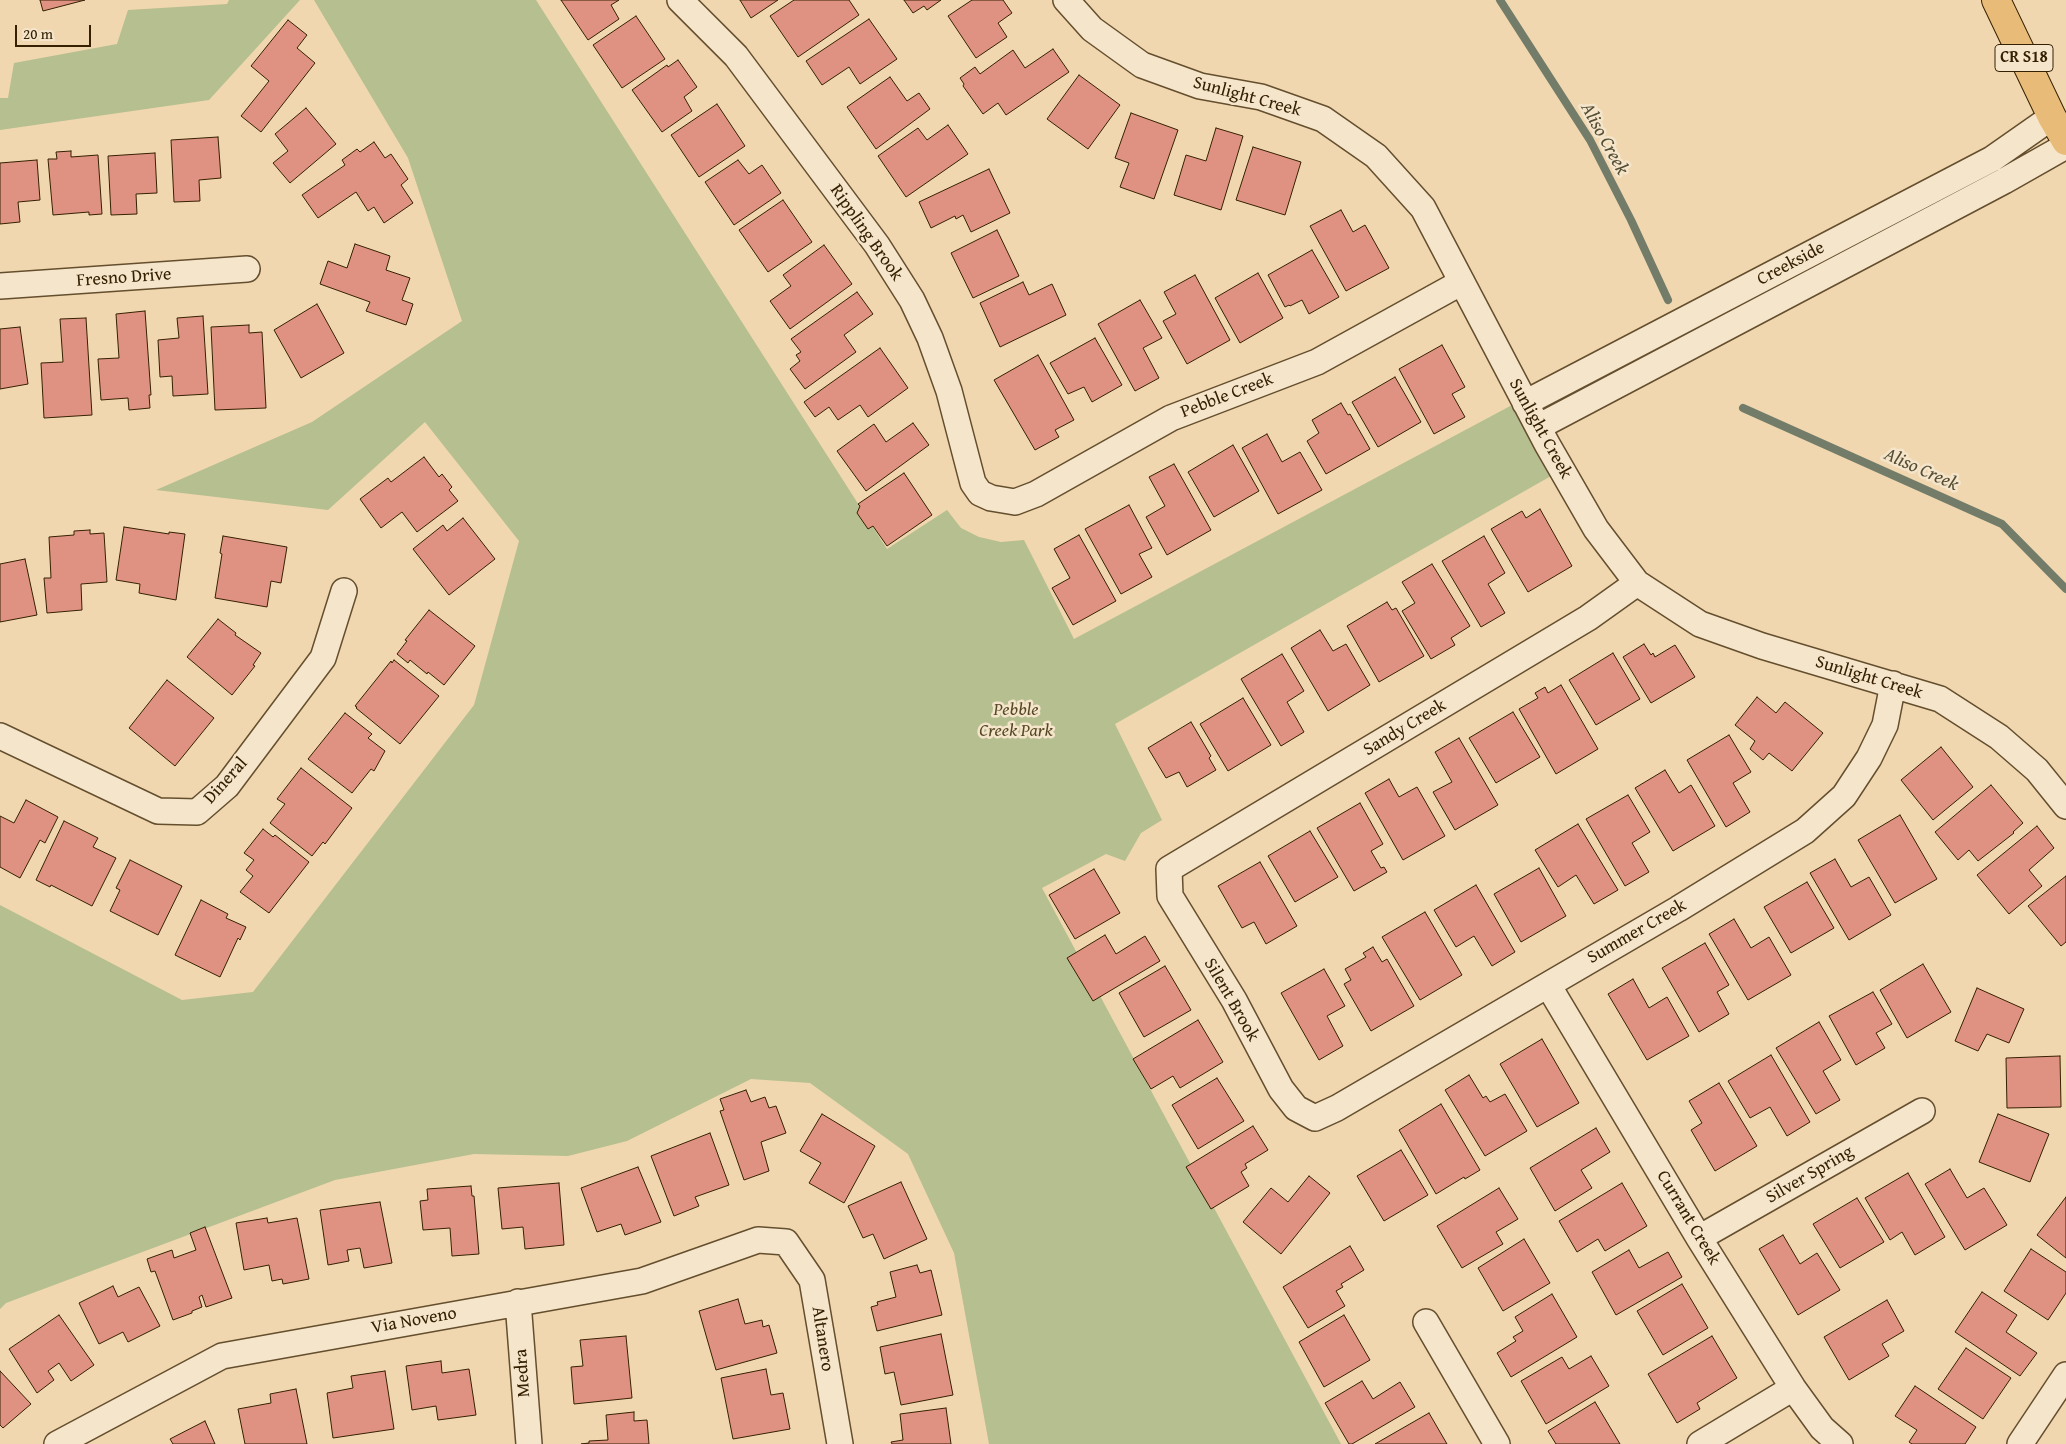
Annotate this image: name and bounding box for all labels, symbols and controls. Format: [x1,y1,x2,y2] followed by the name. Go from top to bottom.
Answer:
[18,15,94,47] scale bar
[23,23,53,44] text: 20 m
[1995,44,2053,72] road number: CR S18
[1191,72,1303,122] street label: Sunlight Creek
[1575,99,1633,179] water label: Aliso Creek
[825,181,907,285] street label: Rippling Brook
[1754,237,1828,291] street label: Creekside
[76,264,172,292] street label: Fresno Drive
[1178,369,1276,423] street label: Pebble Creek
[1504,375,1576,483] street label: Sunlight Creek
[1880,444,1962,496] water label: Aliso Creek
[1813,651,1925,705] street label: Sunlight Creek
[1360,695,1450,761] street label: Sandy Creek
[979,699,1053,742] park label: Pebble Creek Park
[199,753,253,809] street label: Dineral
[1584,895,1690,969] street label: Summer Creek
[1198,954,1264,1046] street label: Silent Brook
[1762,1141,1858,1209] street label: Silver Spring
[1651,1167,1725,1269] street label: Currant Creek
[370,1303,458,1339] street label: Via Noveno
[806,1305,838,1373] street label: Altanero
[511,1348,535,1398] street label: Medra

